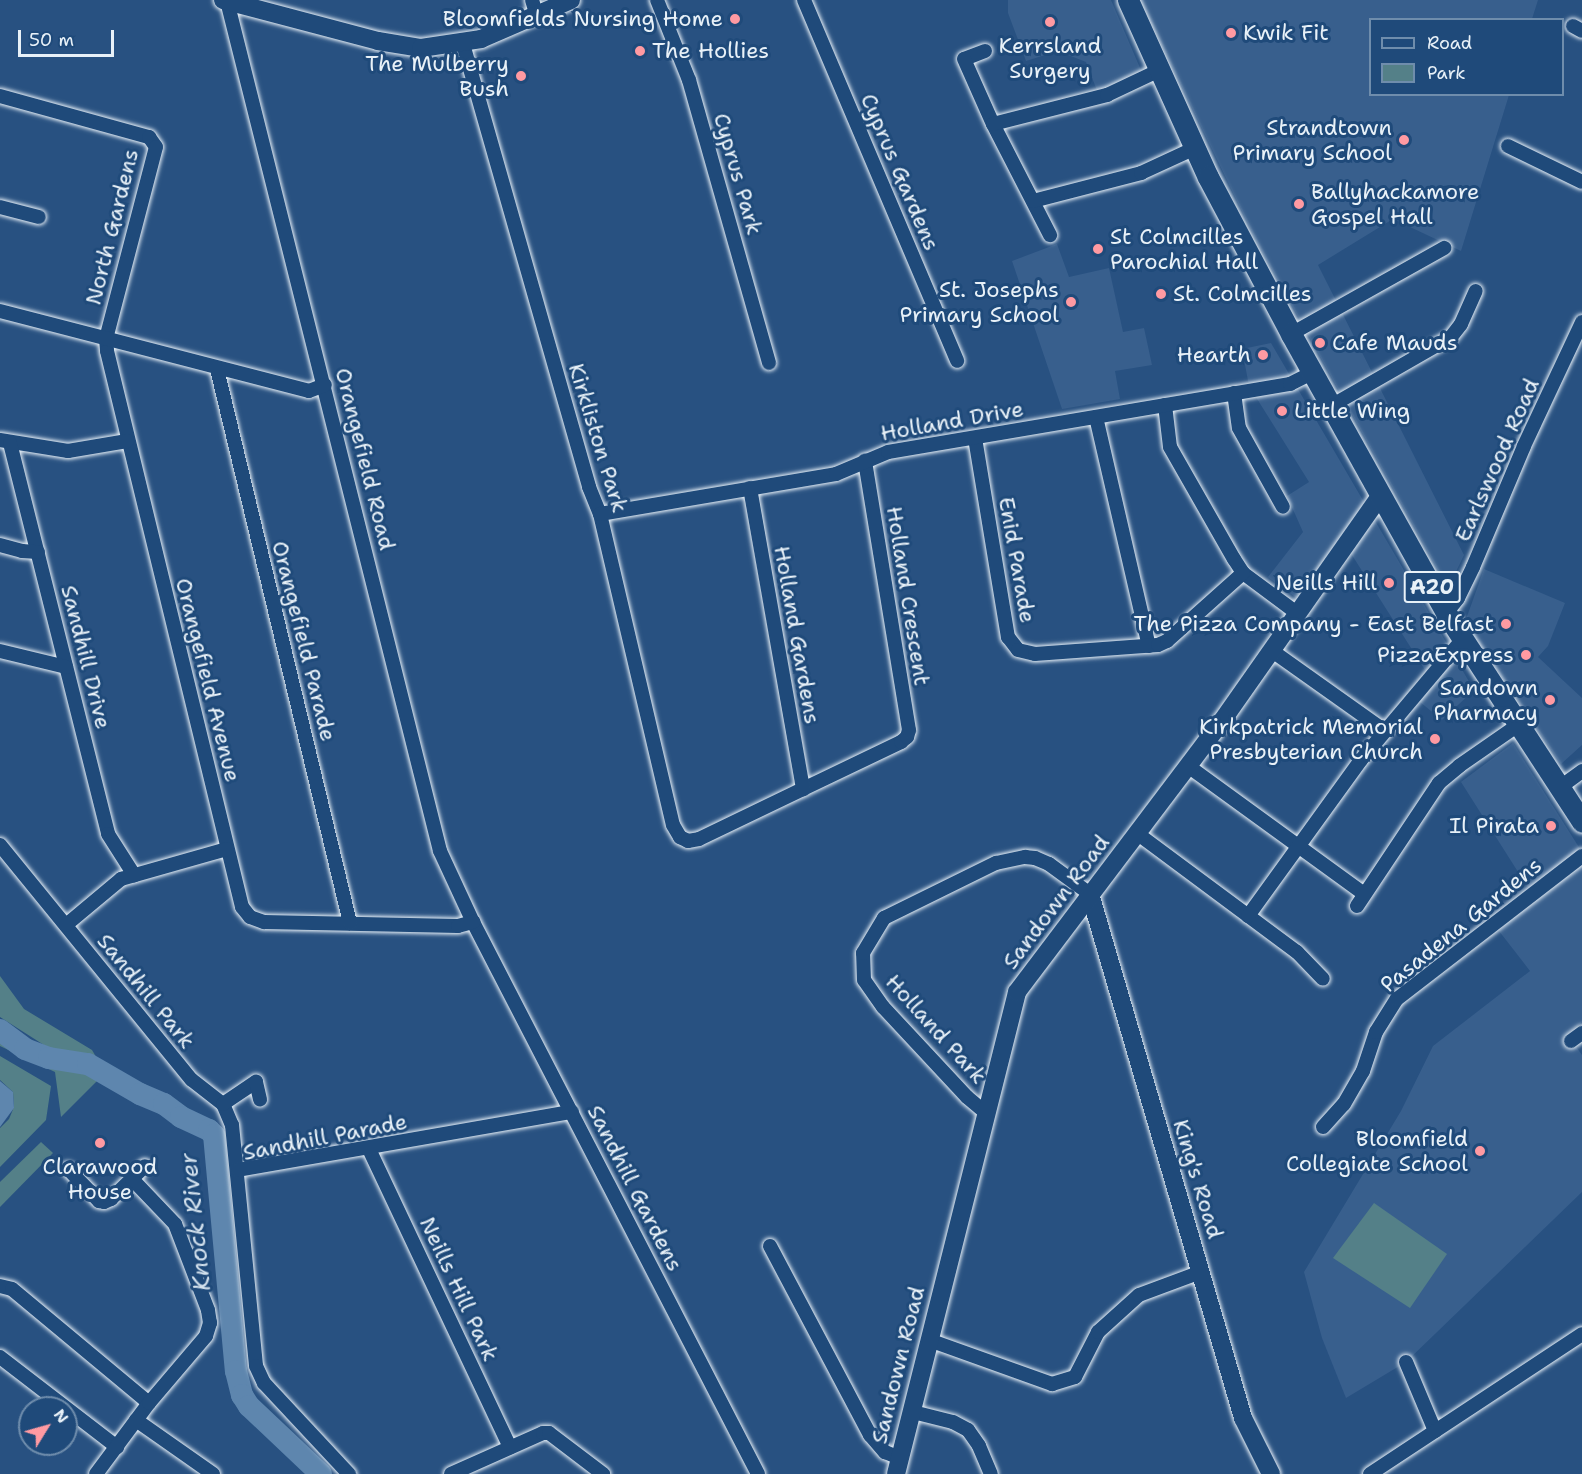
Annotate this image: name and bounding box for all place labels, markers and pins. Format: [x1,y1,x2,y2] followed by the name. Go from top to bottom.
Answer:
[443,6,723,32] place label: Bloomfields Nursing Home
[728,12,742,26] marker: Bloomfields Nursing Home
[1043,15,1057,29] marker: Kerrsland Surgery
[1243,20,1329,46] place label: Kwik Fit
[1224,26,1238,40] marker: Kwik Fit
[999,32,1101,84] place label: Kerrsland Surgery
[652,38,769,64] place label: The Hollies
[633,44,647,58] marker: The Hollies
[365,50,509,101] place label: The Mulberry Bush
[514,69,528,83] marker: The Mulberry Bush
[1233,114,1392,166] place label: Strandtown Primary School
[1397,133,1411,147] marker: Strandtown Primary School
[1311,178,1479,230] place label: Ballyhackamore Gospel Hall
[1292,197,1306,211] marker: Ballyhackamore Gospel Hall
[1110,223,1258,274] place label: St Colmcilles Parochial Hall
[1091,242,1105,256] marker: St Colmcilles Parochial Hall
[900,276,1059,328] place label: St. Josephs Primary School
[1173,281,1312,307] place label: St. Colmcilles
[1154,287,1168,301] marker: St. Colmcilles
[1064,295,1078,309] marker: St. Josephs Primary School
[1332,330,1458,356] place label: Cafe Mauds
[1313,336,1327,350] marker: Cafe Mauds
[1177,342,1251,368] place label: Hearth
[1256,348,1270,362] marker: Hearth
[1294,398,1410,424] place label: Little Wing
[1275,404,1289,418] marker: Little Wing
[1276,570,1377,596] place label: Neills Hill
[1382,576,1396,590] marker: Neills Hill
[1134,611,1494,637] place label: The Pizza Company - East Belfast
[1499,617,1513,631] marker: The Pizza Company - East Belfast
[1377,642,1514,668] place label: PizzaExpress
[1519,648,1533,662] marker: PizzaExpress
[1433,674,1538,726] place label: Sandown Pharmacy
[1543,693,1557,707] marker: Sandown Pharmacy
[1199,713,1423,764] place label: Kirkpatrick Memorial Presbyterian Church
[1428,732,1442,746] marker: Kirkpatrick Memorial Presbyterian Church
[1449,813,1539,839] place label: Il Pirata
[1544,819,1558,833] marker: Il Pirata
[1286,1125,1468,1176] place label: Bloomfield Collegiate School
[93,1136,107,1150] marker: Clarawood House
[1473,1144,1487,1158] marker: Bloomfield Collegiate School
[43,1153,157,1204] place label: Clarawood House

